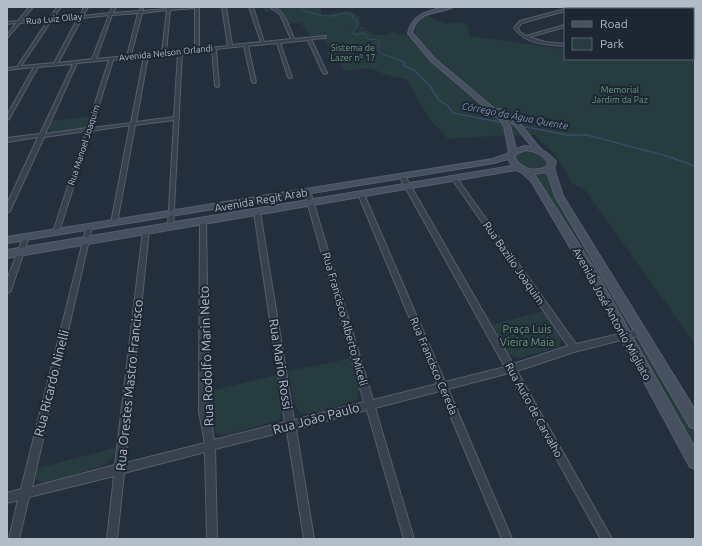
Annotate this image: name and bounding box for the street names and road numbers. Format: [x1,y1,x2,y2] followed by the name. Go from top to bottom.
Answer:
[26,12,83,26] street label: Rua Luiz Ollay
[119,43,213,63] street label: Avenida Nelson Orlandi
[66,103,102,187] street label: Rua Manoel Joaquim
[214,186,308,214] street label: Avenida Regit Arab
[481,219,547,307] street label: Rua Bazilio Joaquim
[570,246,654,382] street label: Avenida José Antonio Migliato
[320,251,370,387] street label: Rua Francisco Alberto Miceli
[197,285,215,427] street label: Rua Rodolfo Marin Neto
[113,299,145,471] street label: Rua Orestes Mastro Francisco
[408,315,460,417] street label: Rua Francisco Cereda
[267,317,295,411] street label: Rua Mario Rossi
[31,328,71,438] street label: Rua Ricardo Ninelli
[503,361,565,459] street label: Rua Auto de Carvalho
[271,400,361,436] street label: Rua João Paulo

